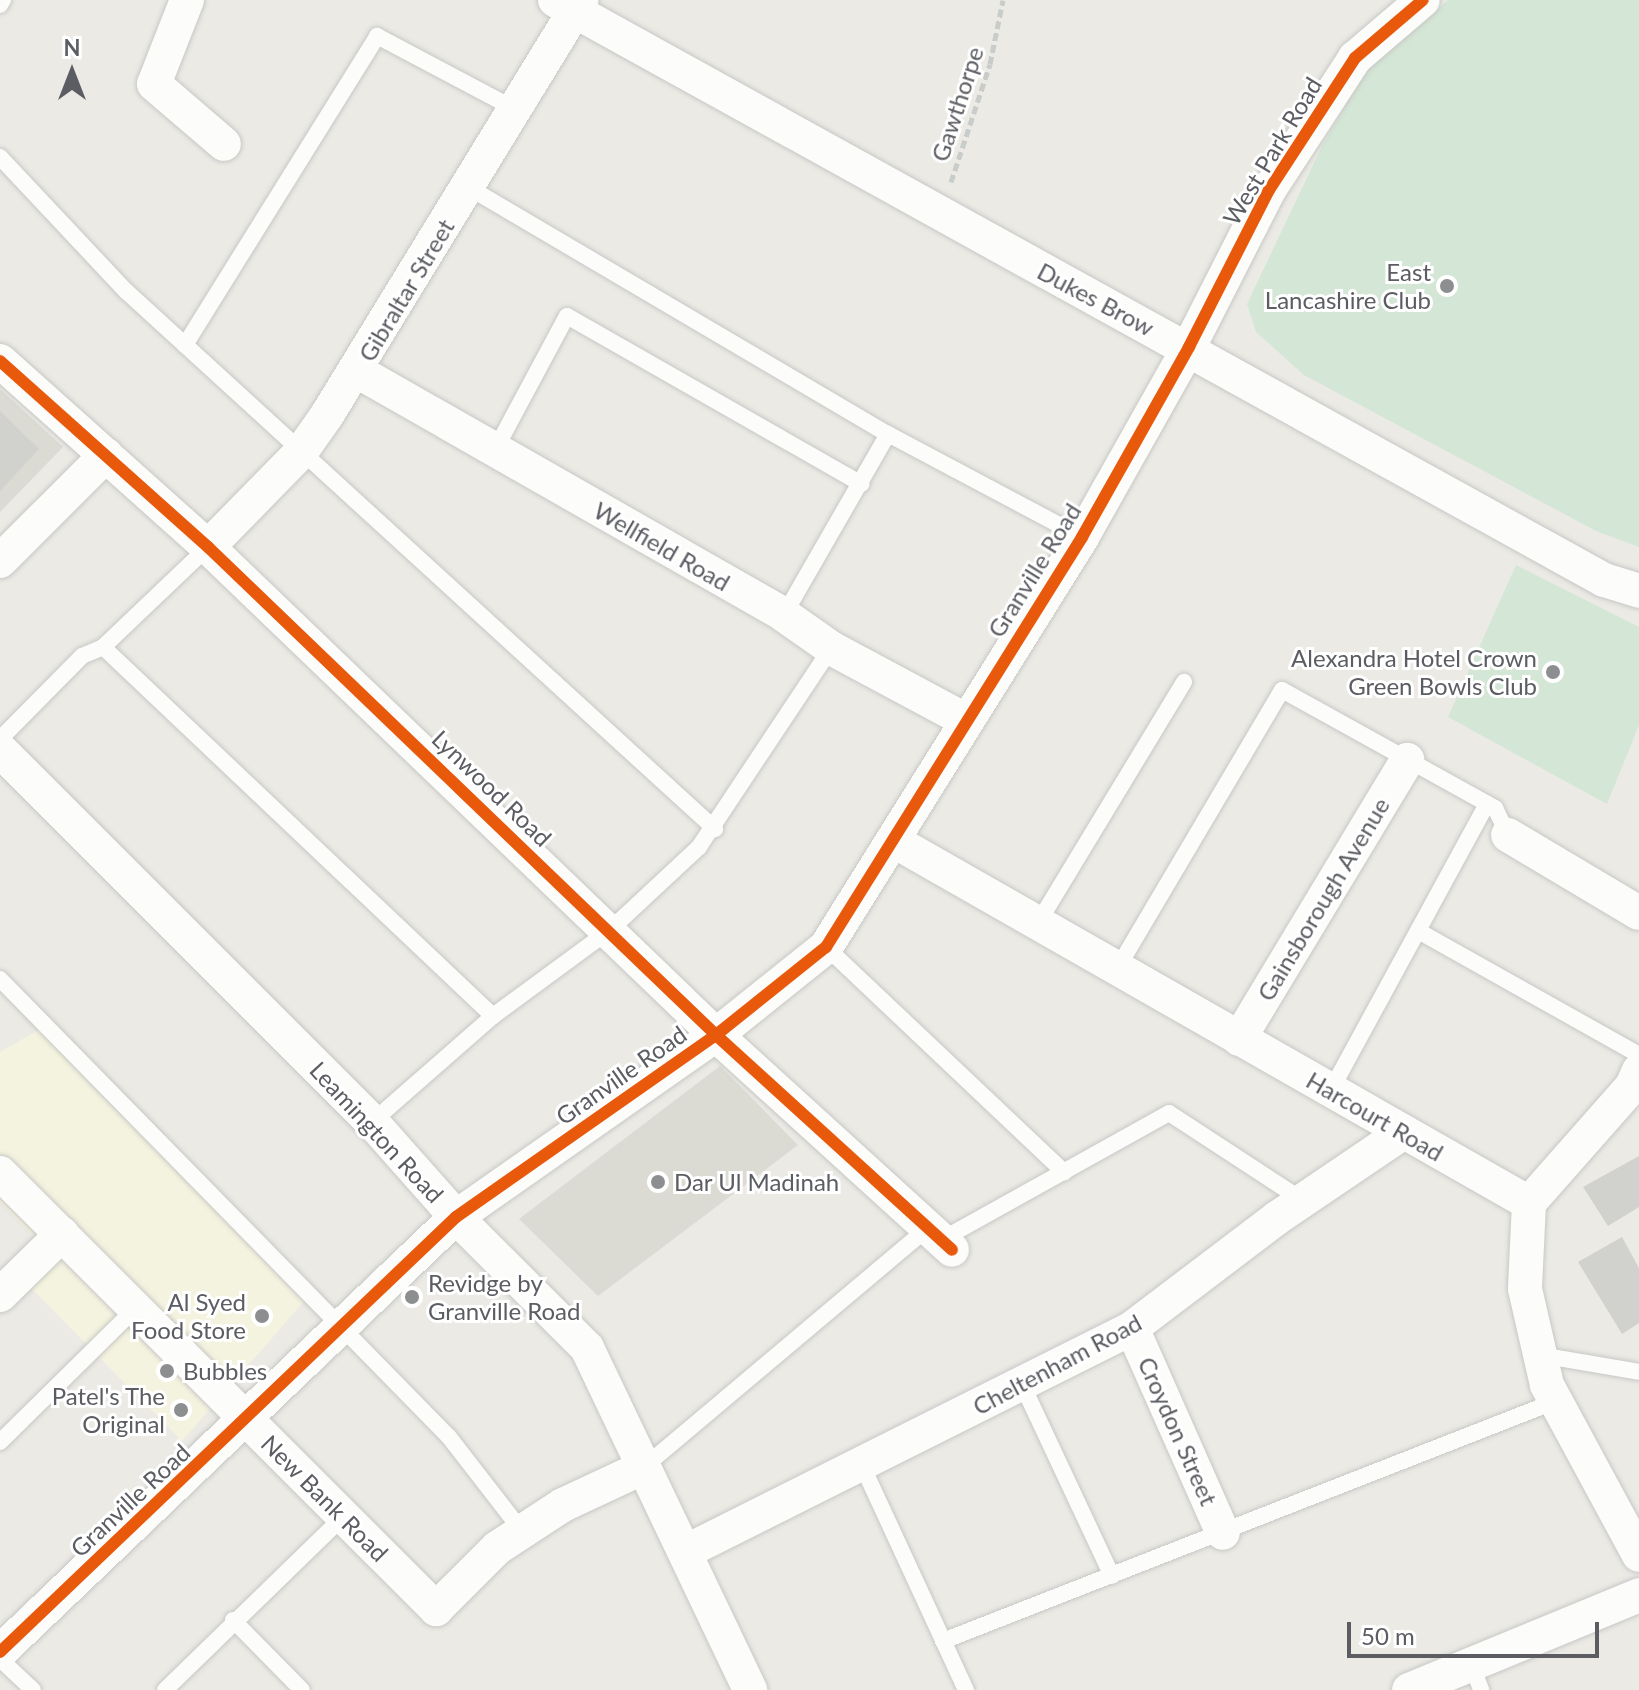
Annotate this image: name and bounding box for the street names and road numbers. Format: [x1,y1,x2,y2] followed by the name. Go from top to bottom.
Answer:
[925,43,989,165] street label: Gawthorpe
[1217,72,1327,230] street label: West Park Road
[352,213,460,367] street label: Gibraltar Street
[1033,256,1159,342] street label: Dukes Brow
[589,495,735,597] street label: Wellfield Road
[981,498,1087,642] street label: Granville Road
[426,724,558,852] street label: Lynwood Road
[1251,792,1395,1006] street label: Gainsborough Avenue
[550,1019,692,1131] street label: Granville Road
[304,1056,450,1208] street label: Leamington Road
[1302,1065,1448,1167] street label: Harcourt Road
[968,1307,1146,1421] street label: Cheltenham Road
[1132,1352,1224,1510] street label: Croydon Street
[256,1429,394,1567] street label: New Bank Road
[64,1437,196,1563] street label: Granville Road

